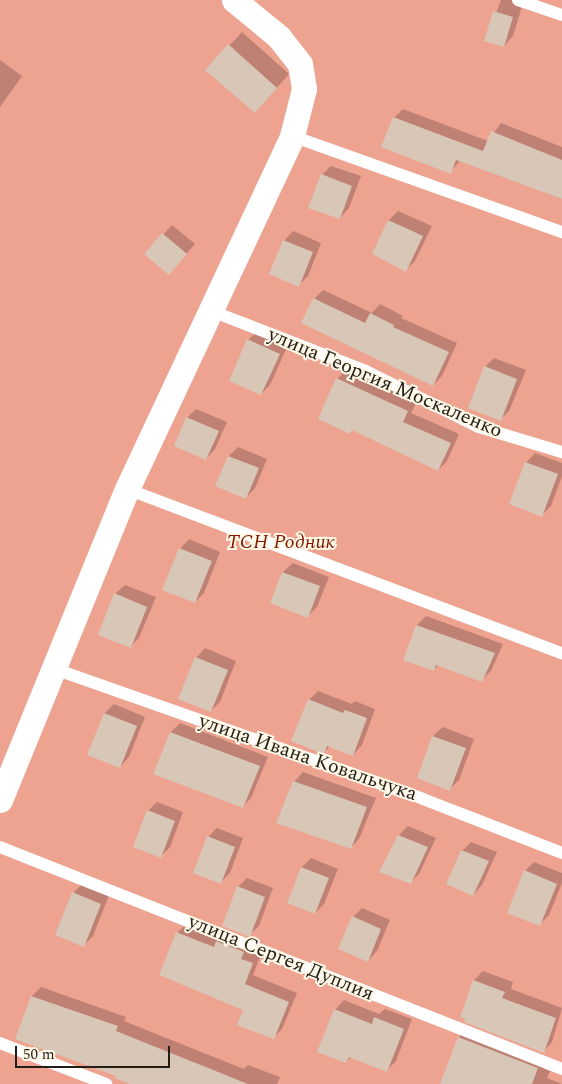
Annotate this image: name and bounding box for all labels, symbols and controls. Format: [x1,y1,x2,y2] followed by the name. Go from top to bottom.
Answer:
[264,323,506,443] street label: улица Георгия Москаленко
[227,530,335,554] park label: ТСН Родник
[196,709,420,807] street label: улица Ивана Ковальчука
[185,910,377,1006] street label: улица Сергея Дуплия
[18,1036,172,1068] scale bar
[23,1043,55,1066] text: 50 m

